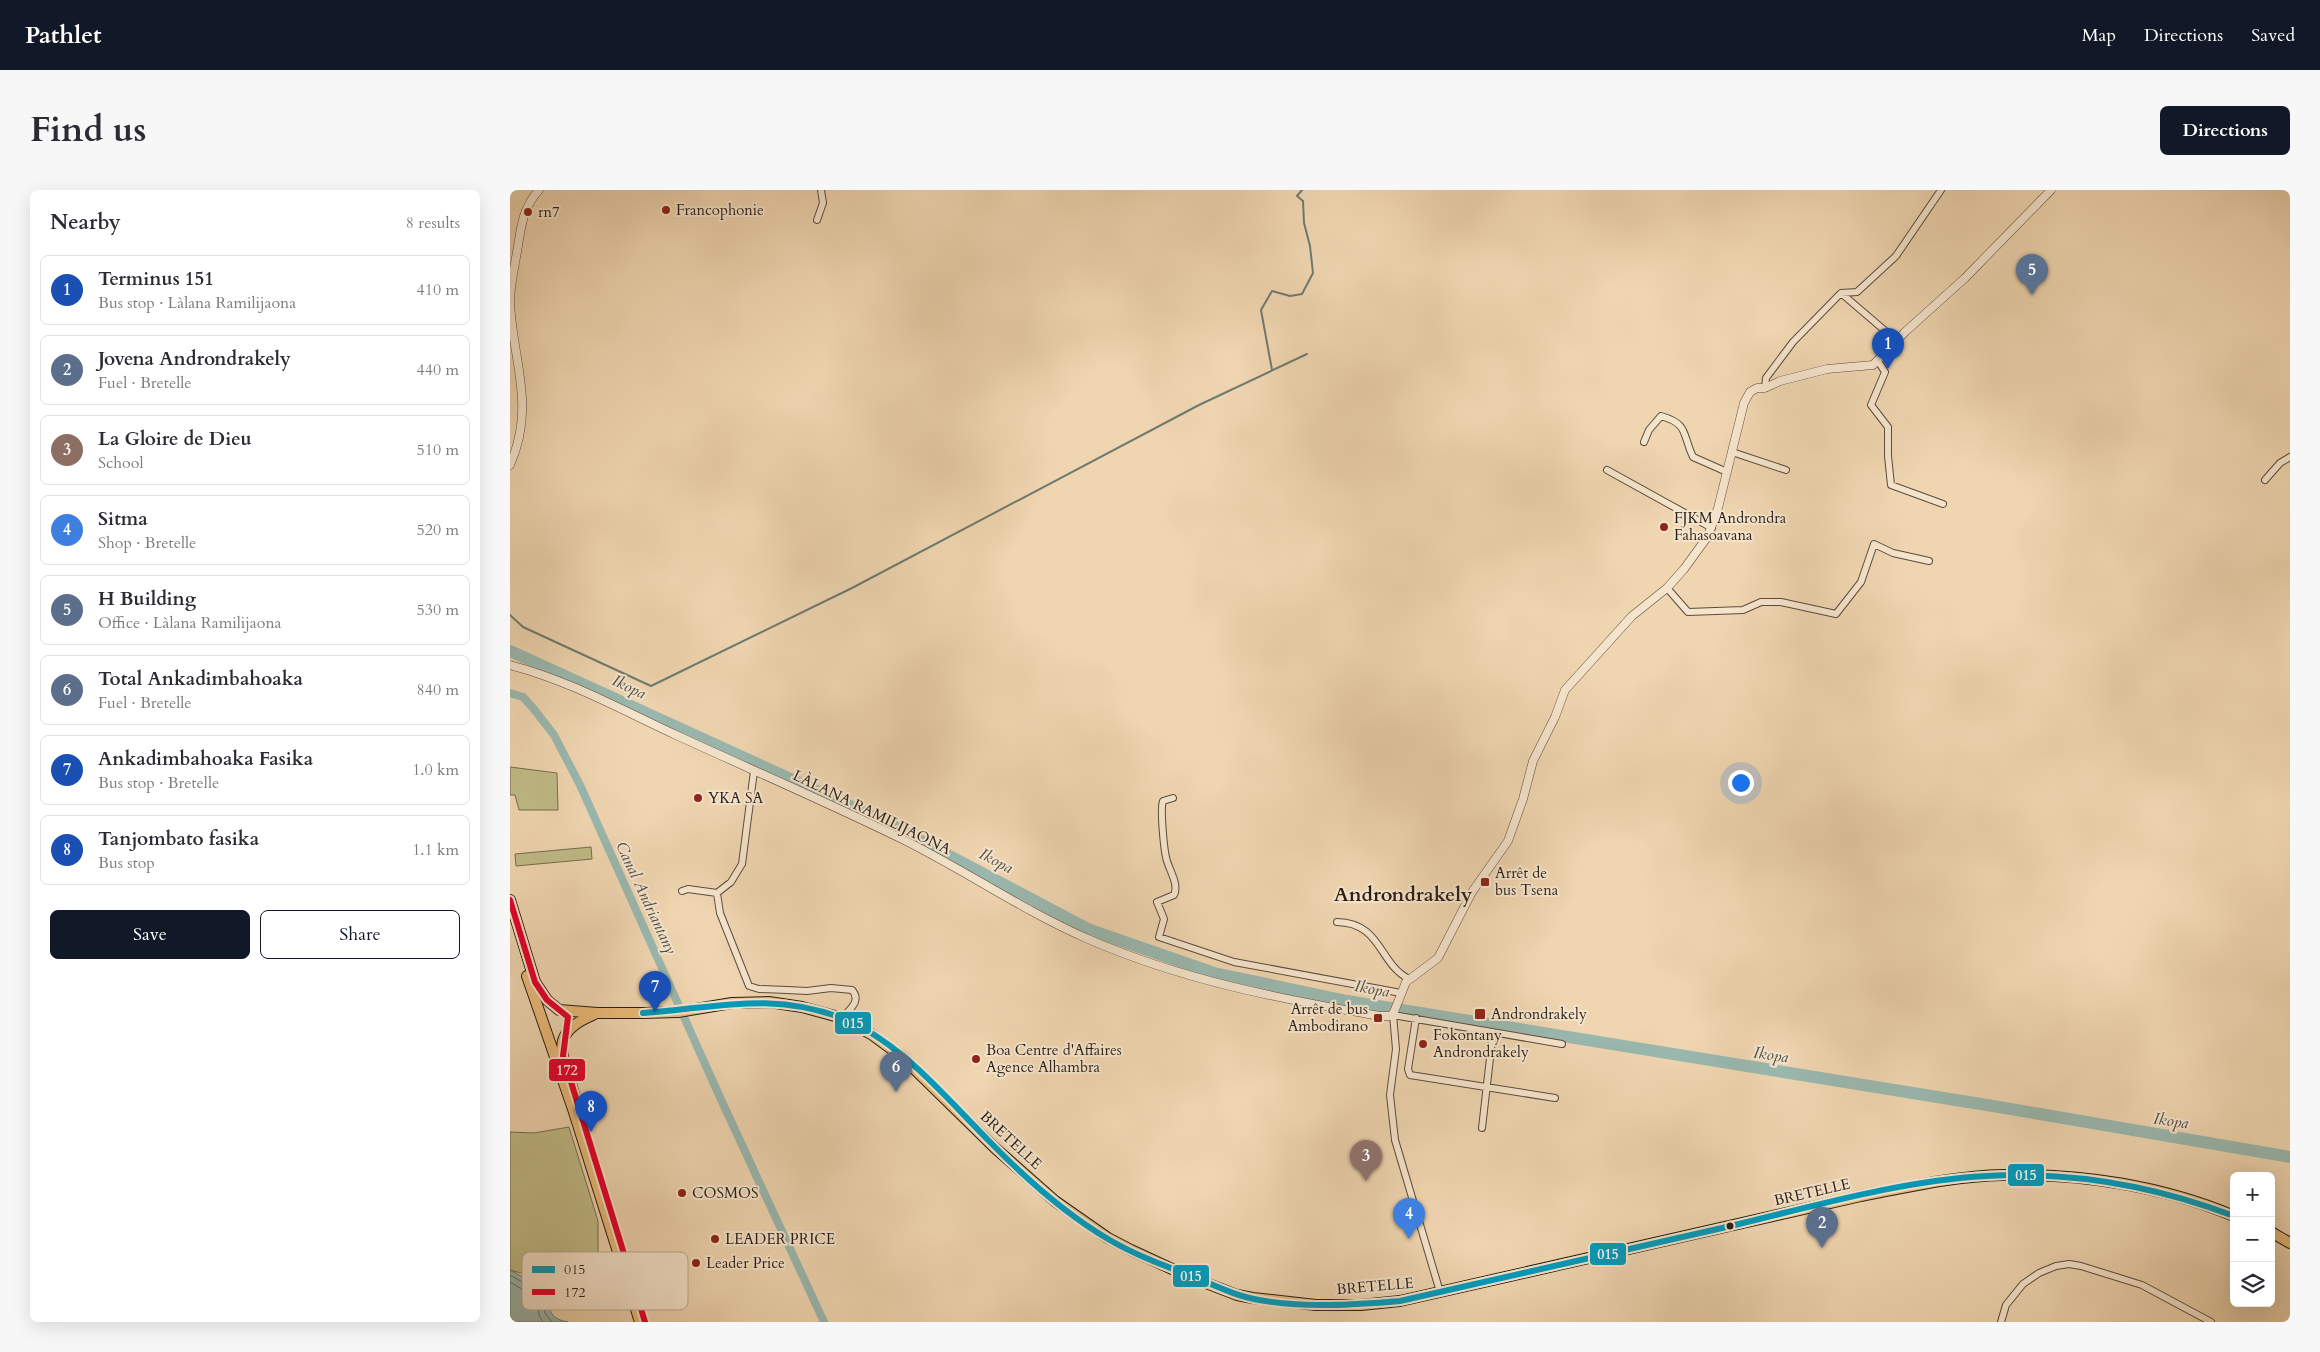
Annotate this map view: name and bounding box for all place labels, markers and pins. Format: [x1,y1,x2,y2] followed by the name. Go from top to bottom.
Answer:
[676,200,764,220] place label: Francophonie
[538,202,560,222] place label: rn7
[660,204,672,216] marker: Francophonie
[522,206,534,218] marker: rn7
[2016,254,2048,295] pin: 5
[1872,328,1904,369] pin: 1
[1674,508,1787,545] place label: FJKM Androndra Fahasoavana
[1658,521,1670,533] marker: FJKM Androndra Fahasoavana
[708,788,764,808] place label: YKA SA
[692,792,704,804] marker: YKA SA
[1495,863,1559,900] place label: Arrêt de bus Tsena
[1479,876,1491,888] marker: Arrêt de bus Tsena
[639,971,671,1012] pin: 7
[1288,999,1368,1036] place label: Arrêt de bus Ambodirano
[1491,1004,1587,1024] place label: Androndrakely
[1473,1007,1487,1021] marker: Androndrakely
[1372,1012,1384,1024] marker: Arrêt de bus Ambodirano
[1433,1025,1529,1062] place label: Fokontany Androndrakely
[1417,1038,1429,1050] marker: Fokontany Androndrakely
[986,1040,1122,1077] place label: Boa Centre d'Affaires Agence Alhambra
[880,1051,912,1092] pin: 6
[970,1053,982,1065] marker: Boa Centre d'Affaires Agence Alhambra
[575,1091,607,1132] pin: 8
[1350,1140,1382,1181] pin: 3
[692,1183,759,1203] place label: COSMOS
[676,1187,688,1199] marker: COSMOS
[1393,1198,1425,1239] pin: 4
[1806,1207,1838,1248] pin: 2
[1725,1221,1735,1231] unlabelled marker
[725,1229,835,1249] place label: LEADER PRICE
[709,1233,721,1245] marker: LEADER PRICE
[706,1253,785,1273] place label: Leader Price
[690,1257,702,1269] marker: Leader Price

